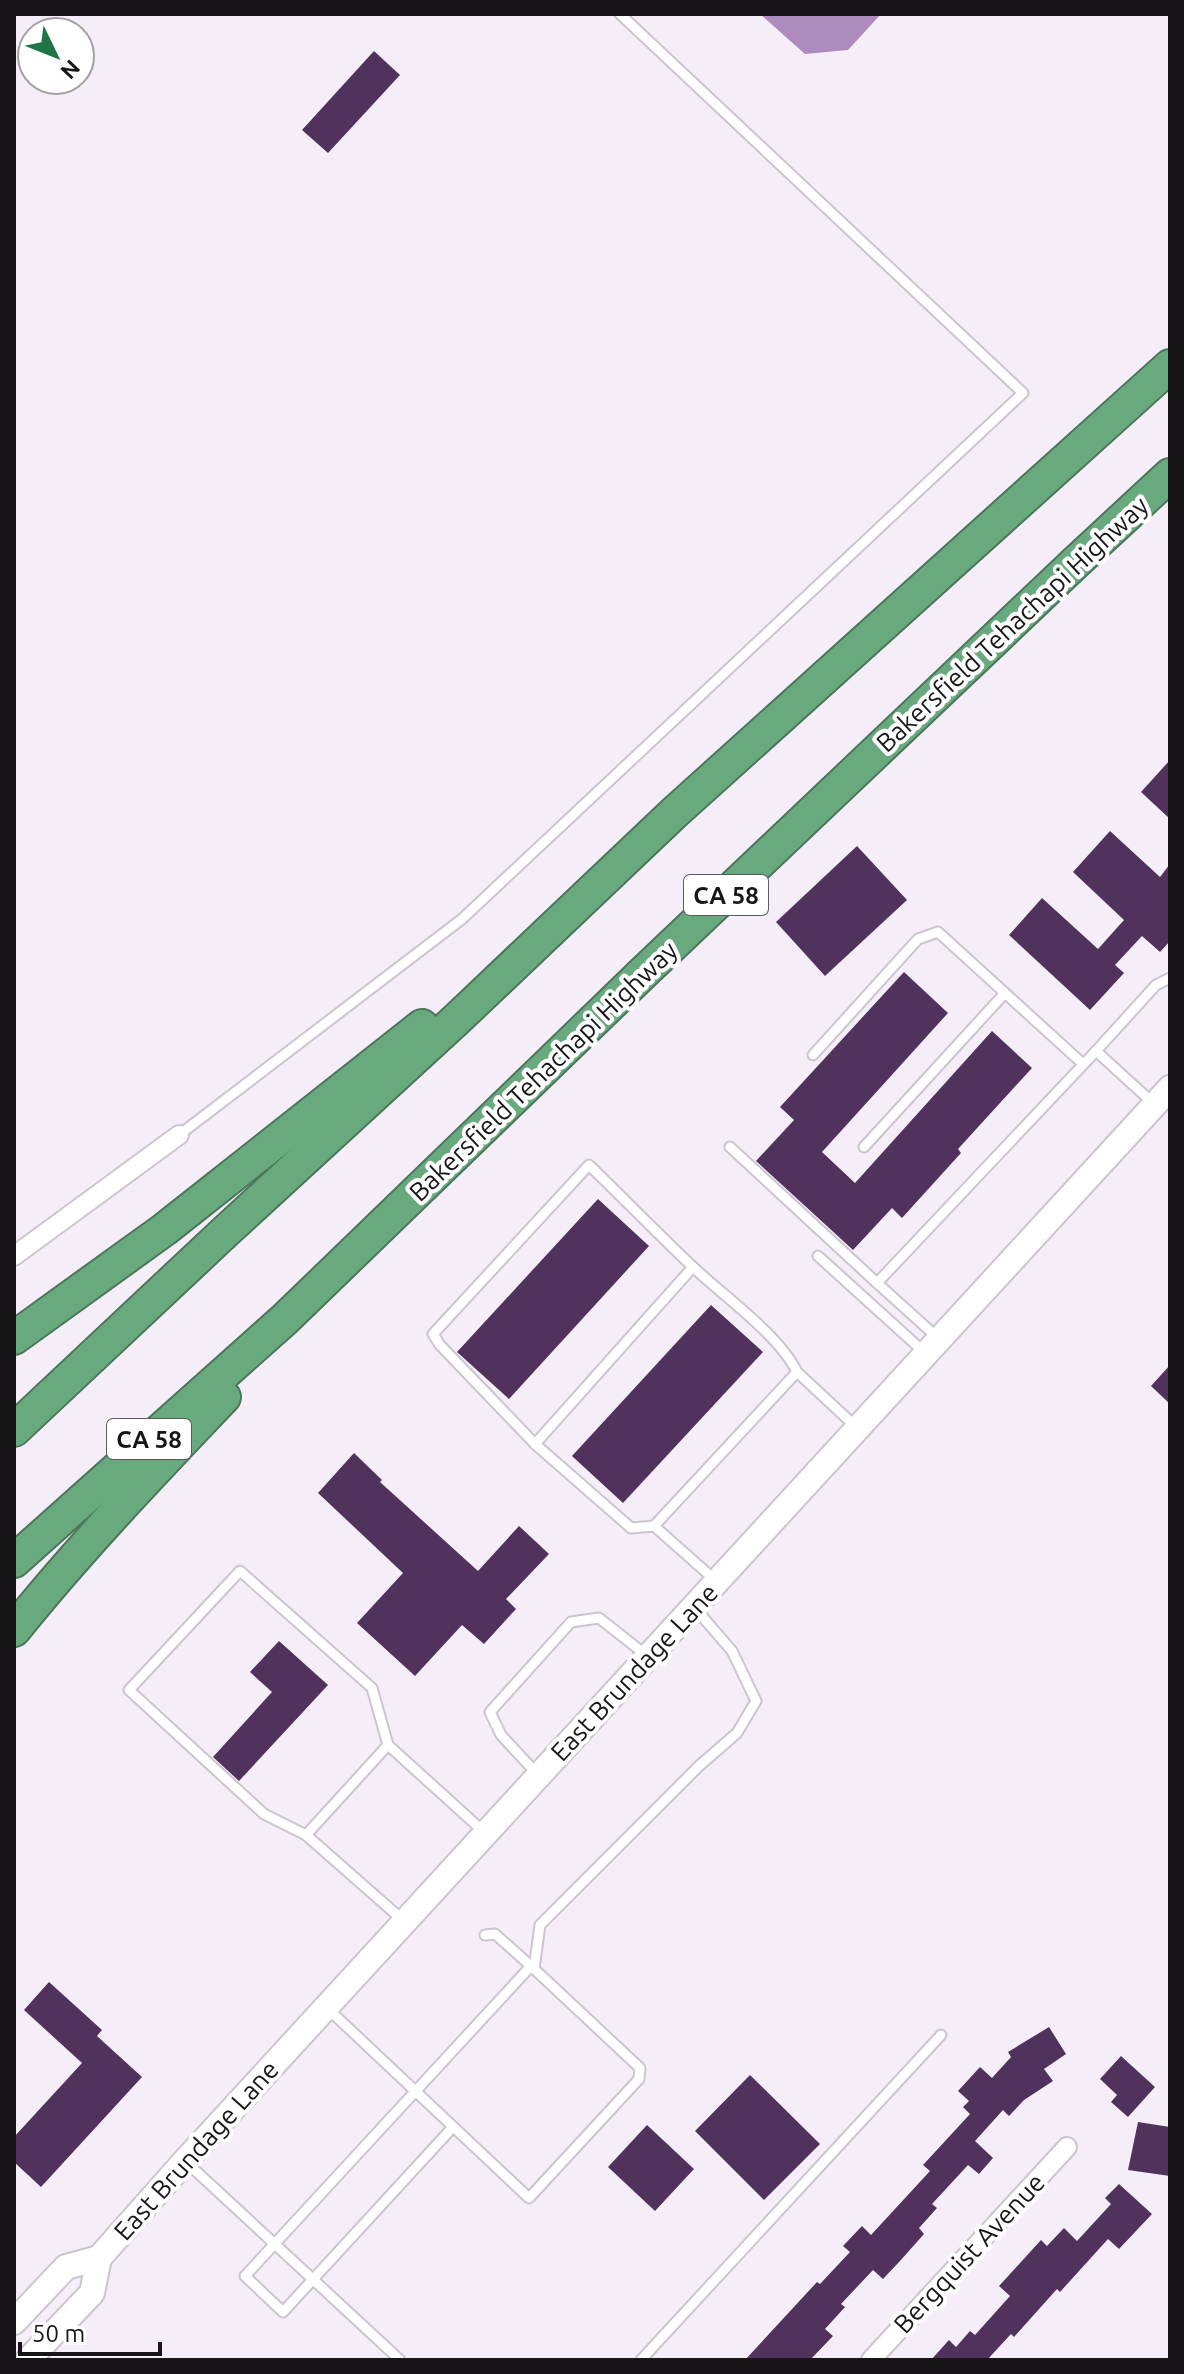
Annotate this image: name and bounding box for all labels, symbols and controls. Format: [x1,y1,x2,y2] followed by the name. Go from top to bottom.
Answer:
[16,16,96,96] north arrow
[56,55,86,85] text: N
[870,491,1154,757] street label: Bakersfield Tehachapi Highway
[684,875,768,915] road number: CA 58
[403,935,683,1207] street label: Bakersfield Tehachapi Highway
[107,1419,191,1459] road number: CA 58
[545,1578,723,1766] street label: East Brundage Lane
[108,2054,284,2246] street label: East Brundage Lane
[888,2167,1050,2339] street label: Bergquist Avenue
[20,2306,160,2356] scale bar
[32,2320,85,2347] text: 50 m

